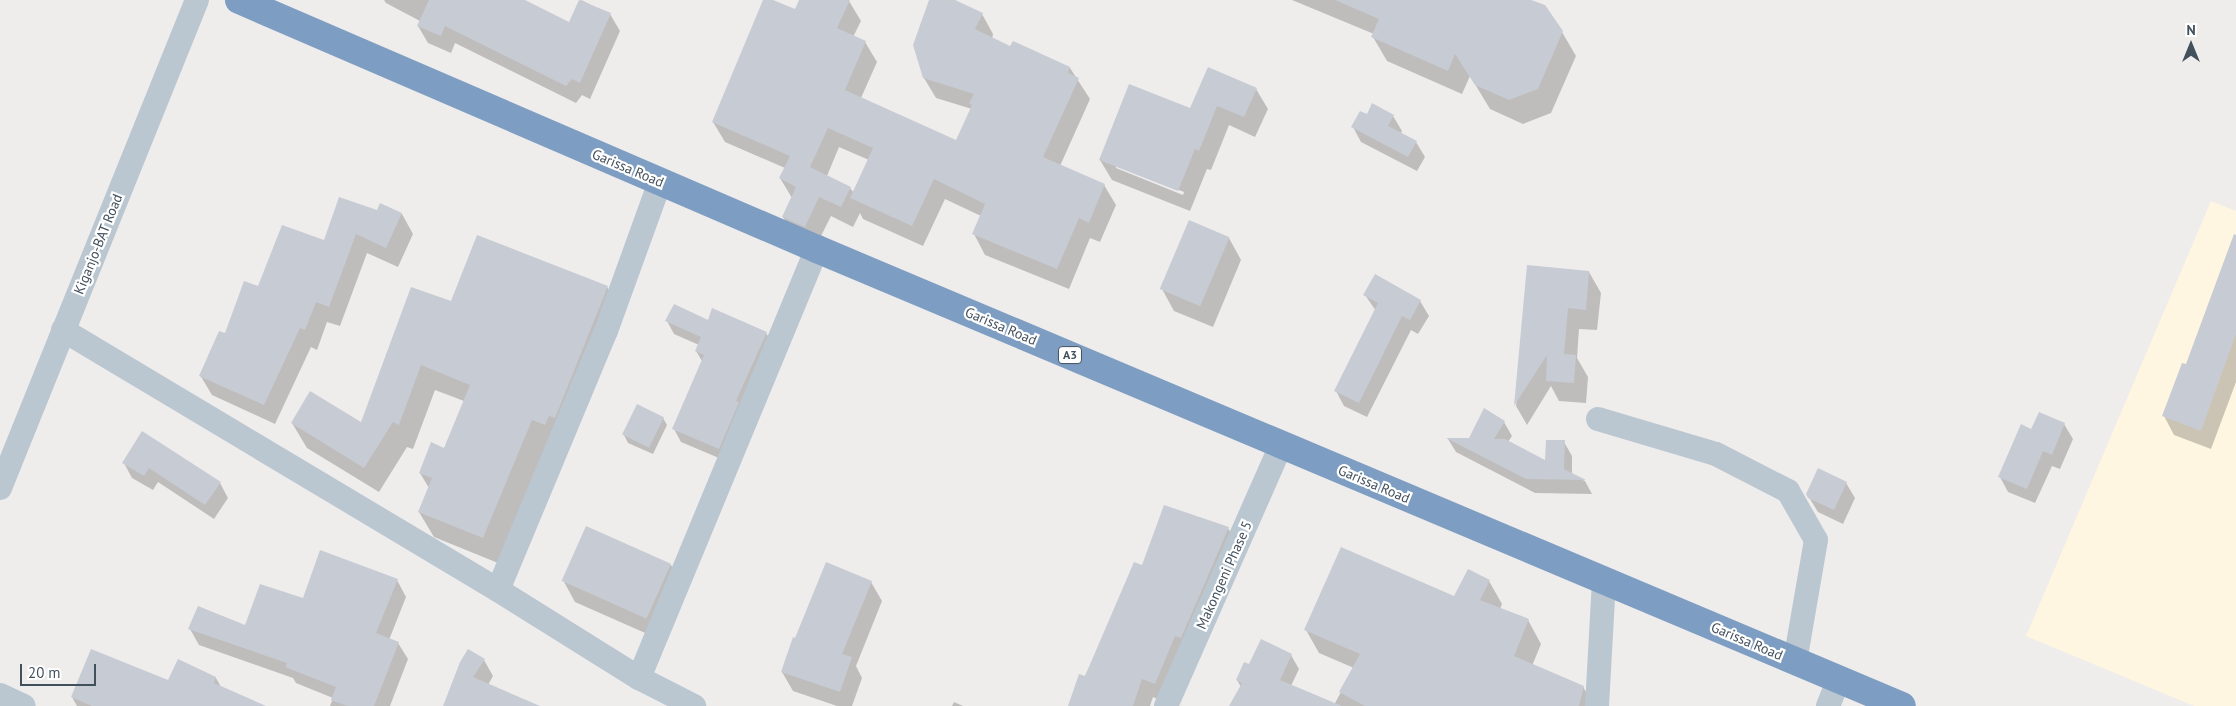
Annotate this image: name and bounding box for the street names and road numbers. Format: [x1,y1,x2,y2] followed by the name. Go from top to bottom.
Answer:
[590,145,666,191] street label: Garissa Road
[70,191,126,297] street label: Kiganjo-BAT Road
[963,303,1039,349] street label: Garissa Road
[1058,346,1082,364] road number: A3
[1336,461,1412,507] street label: Garissa Road
[1193,518,1255,632] street label: Makongeni Phase 5
[1709,618,1785,664] street label: Garissa Road

